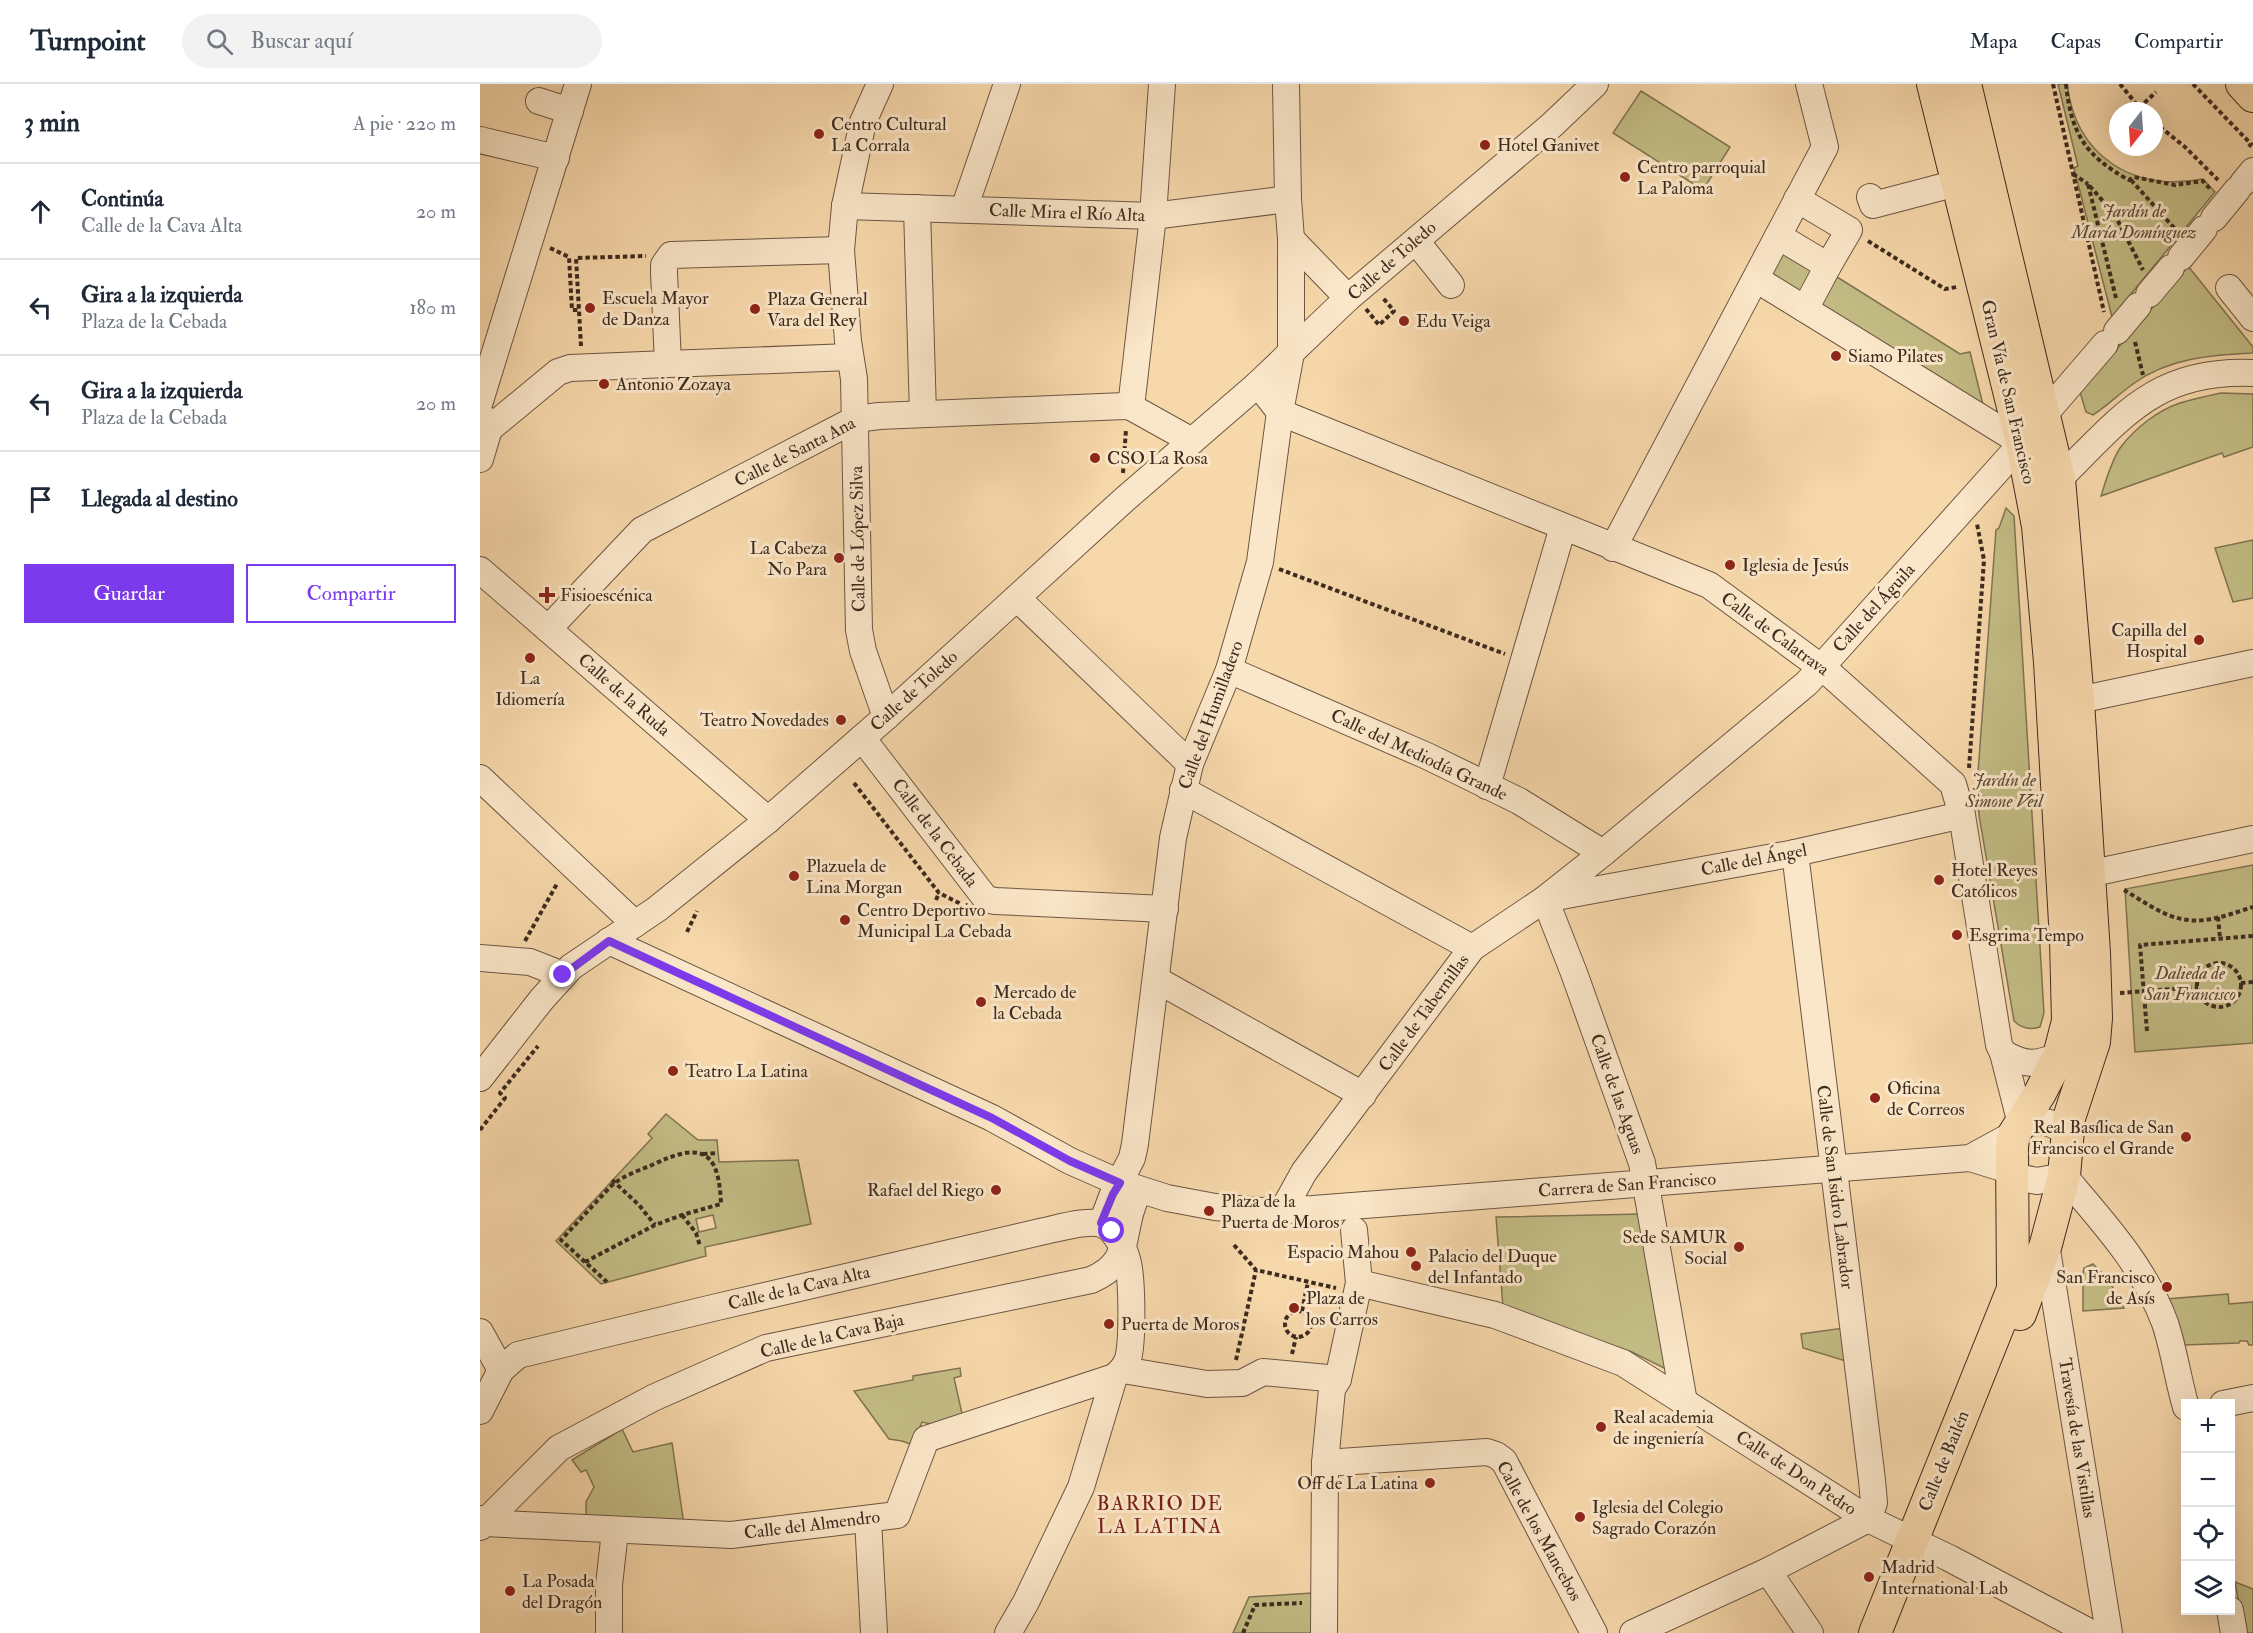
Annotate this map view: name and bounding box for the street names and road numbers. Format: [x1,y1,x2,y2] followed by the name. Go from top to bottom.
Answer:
[989,199,1146,227] street label: Calle Mira el Río Alta
[1343,216,1441,306] street label: Calle de Toledo
[1976,298,2040,487] street label: Gran Vía de San Francisco
[731,411,860,492] street label: Calle de Santa Ana
[845,465,871,612] street label: Calle de López Silva
[1828,558,1921,657] street label: Calle del Águila
[1716,587,1834,681] street label: Calle de Calatrava
[1173,637,1249,793] street label: Calle del Humilladero
[865,645,963,736] street label: Calle de Toledo
[573,649,675,742] street label: Calle de la Ruda
[1327,704,1511,806] street label: Calle del Mediodía Grande
[887,774,984,892] street label: Calle de la Cebada
[1699,838,1809,882] street label: Calle del Ángel
[1374,950,1474,1076] street label: Calle de Tabernillas
[1585,1031,1649,1157] street label: Calle de las Aguas
[1811,1084,1859,1291] street label: Calle de San Isidro Labrador
[1537,1167,1717,1203] street label: Carrera de San Francisco
[726,1260,873,1316] street label: Calle de la Cava Alta
[758,1308,907,1364] street label: Calle de la Cava Baja
[2053,1356,2101,1520] street label: Travesía de las Vistillas
[1913,1407,1975,1515] street label: Calle de Bailén
[1731,1425,1861,1521] street label: Calle de Don Pedro
[1491,1457,1587,1605] street label: Calle de los Mancebos
[743,1505,882,1545] street label: Calle del Almendro

